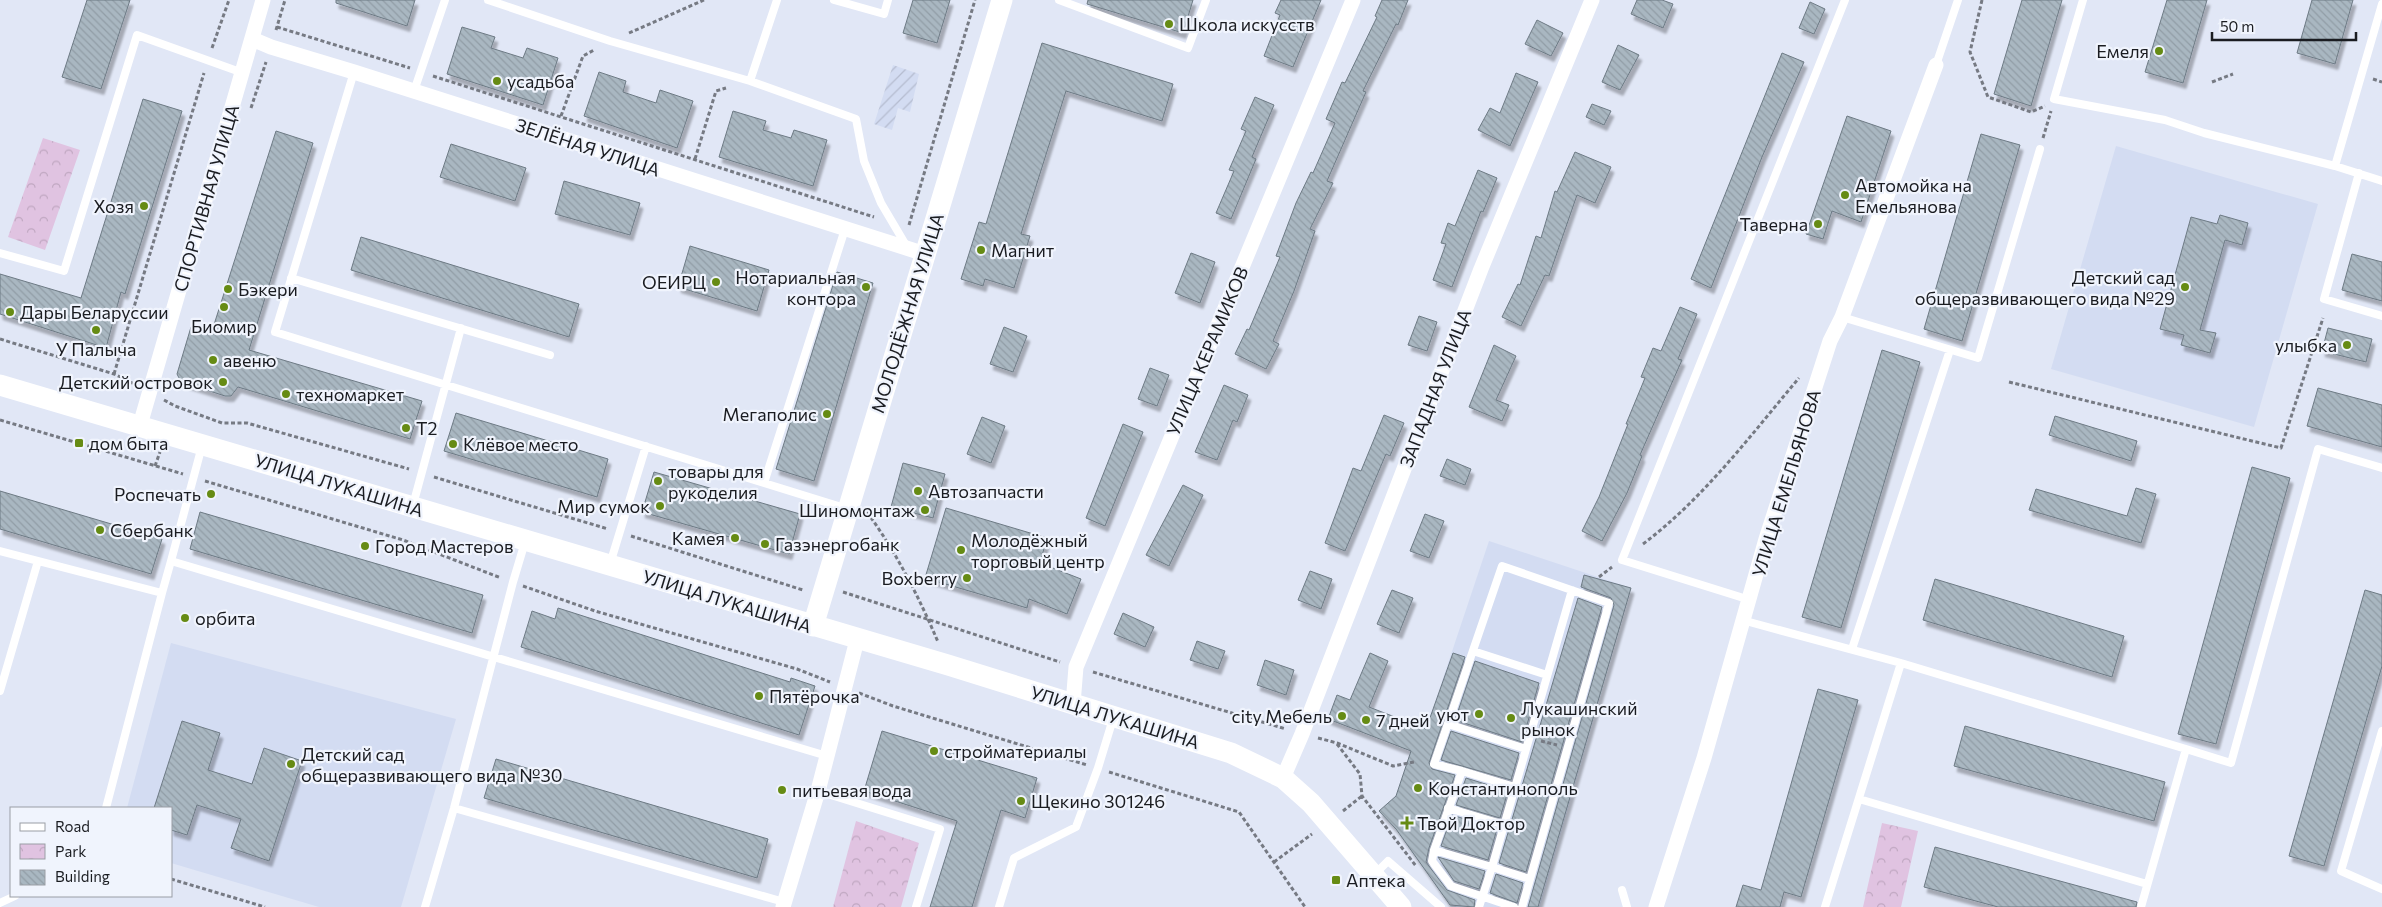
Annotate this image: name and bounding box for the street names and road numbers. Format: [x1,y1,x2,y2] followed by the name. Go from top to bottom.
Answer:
[169,102,243,294] street label: СПОРТИВНАЯ УЛИЦА
[513,113,663,181] street label: ЗЕЛЁНАЯ УЛИЦА
[866,210,948,416] street label: МОЛОДЁЖНАЯ УЛИЦА
[1161,263,1253,439] street label: УЛИЦА КЕРАМИКОВ
[1395,306,1475,470] street label: ЗАПАДНАЯ УЛИЦА
[1747,387,1825,579] street label: УЛИЦА ЕМЕЛЬЯНОВА
[252,449,426,521] street label: УЛИЦА ЛУКАШИНА
[640,565,814,637] street label: УЛИЦА ЛУКАШИНА
[1028,681,1202,753] street label: УЛИЦА ЛУКАШИНА

